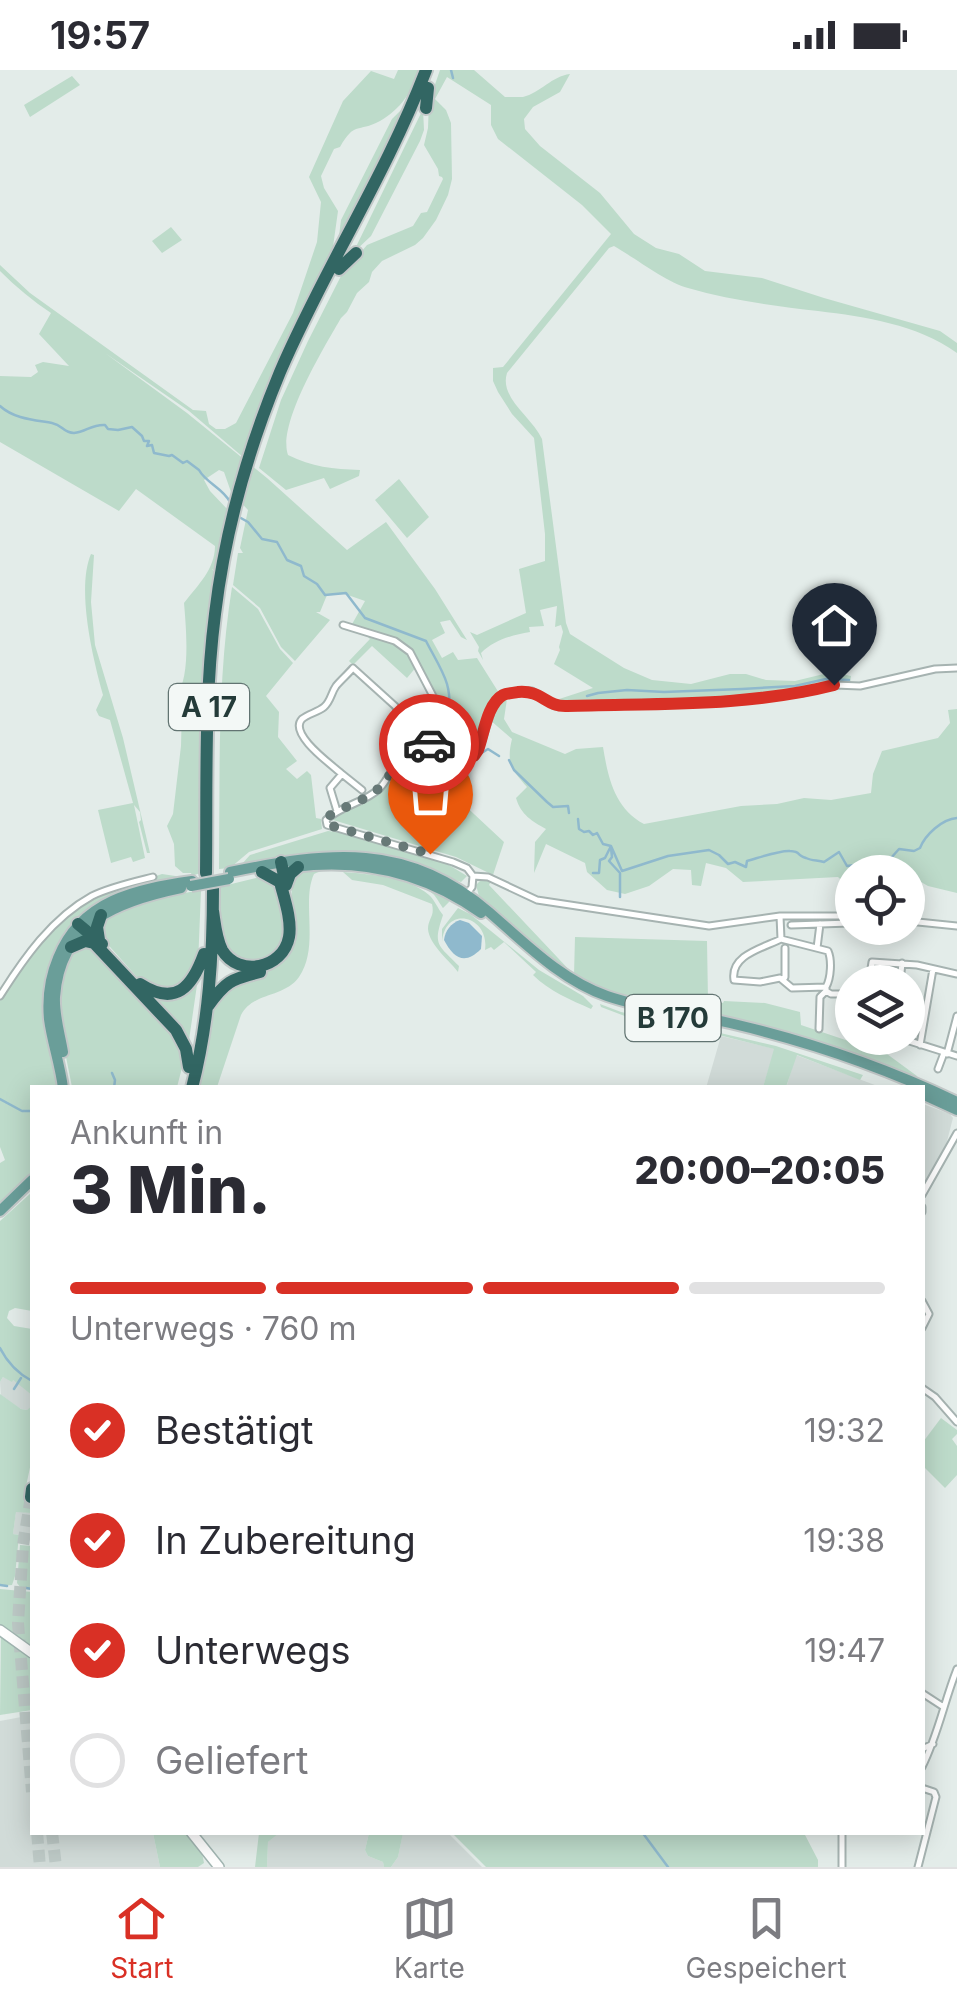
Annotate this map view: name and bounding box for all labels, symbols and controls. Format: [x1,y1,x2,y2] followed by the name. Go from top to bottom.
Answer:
[50,12,150,58] text: 19:57
[792,583,877,686] pin
[807,598,862,653] icon: home
[169,684,249,730] road number: A 17
[379,694,479,794] courier
[402,717,457,772] icon: car
[388,752,473,855] pin
[403,767,458,822] icon: bag
[835,855,925,1055] map controls
[835,855,925,945] button: locate
[835,965,925,1055] button: layers
[626,995,720,1041] road number: B 170
[70,1113,223,1152] text: Ankunft in
[635,1147,885,1193] text: 20:00–20:05
[70,1150,271,1229] text: 3 Min.
[70,1309,357,1348] text: Unterwegs · 760 m
[70,1403,125,1458] icon: check
[155,1407,313,1453] text: Bestätigt
[804,1411,885,1450] text: 19:32
[70,1513,125,1568] icon: check
[155,1517,416,1563] text: In Zubereitung
[803,1521,885,1560] text: 19:38
[70,1623,125,1678] icon: check
[155,1627,351,1673] text: Unterwegs
[804,1631,885,1670] text: 19:47
[155,1737,309,1783] text: Geliefert
[110,1891,173,1985] tab: Start
[394,1891,465,1985] tab: Karte
[685,1891,847,1985] tab: Gespeichert

